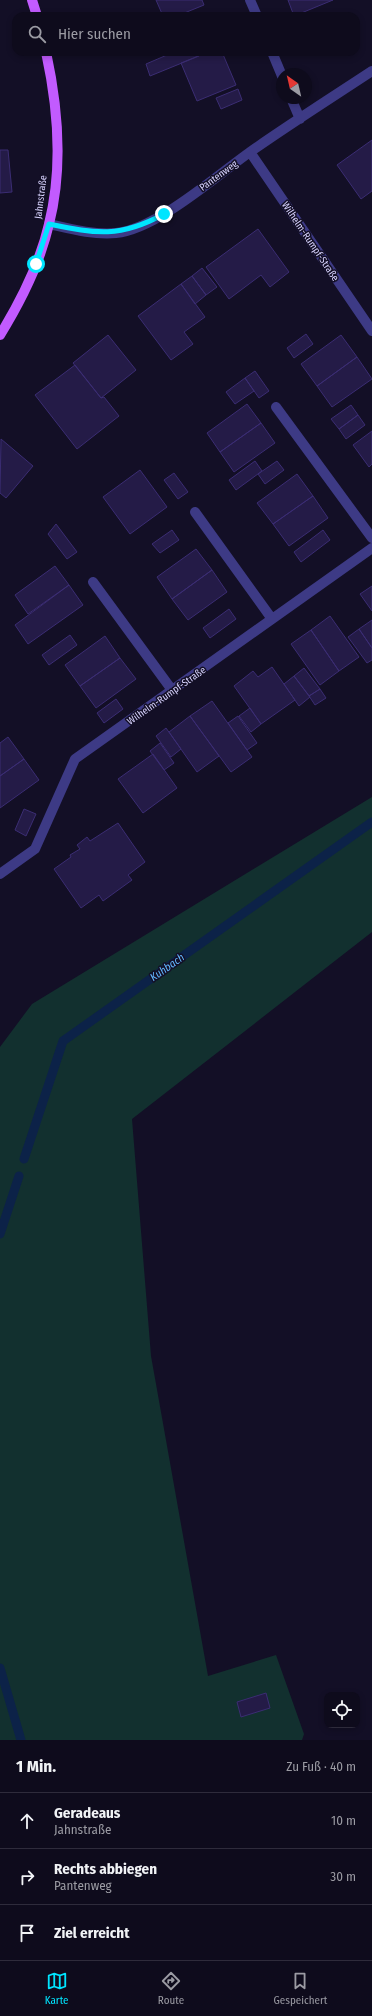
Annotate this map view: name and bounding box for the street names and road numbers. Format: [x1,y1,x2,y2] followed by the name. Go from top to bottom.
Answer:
[197,158,240,194] street label: Pantenweg
[32,174,50,220] street label: Jahnstraße
[279,200,341,284] street label: Wilhelm-Rumpf-Straße
[125,664,208,727] street label: Wilhelm-Rumpf-Straße

